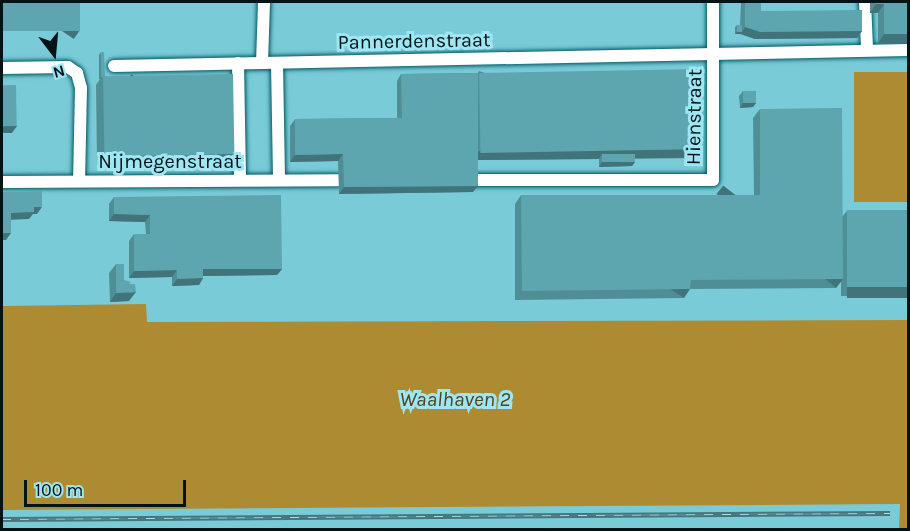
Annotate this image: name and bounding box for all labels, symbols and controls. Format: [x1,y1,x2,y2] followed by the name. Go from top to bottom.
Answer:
[24,24,84,84] north arrow
[337,28,491,54] street label: Pannerdenstraat
[51,61,67,82] text: N
[681,69,707,165] street label: Hienstraat
[98,149,242,173] street label: Nijmegenstraat
[400,386,510,412] water label: Waalhaven 2
[27,468,189,506] scale bar
[35,479,83,501] text: 100 m

